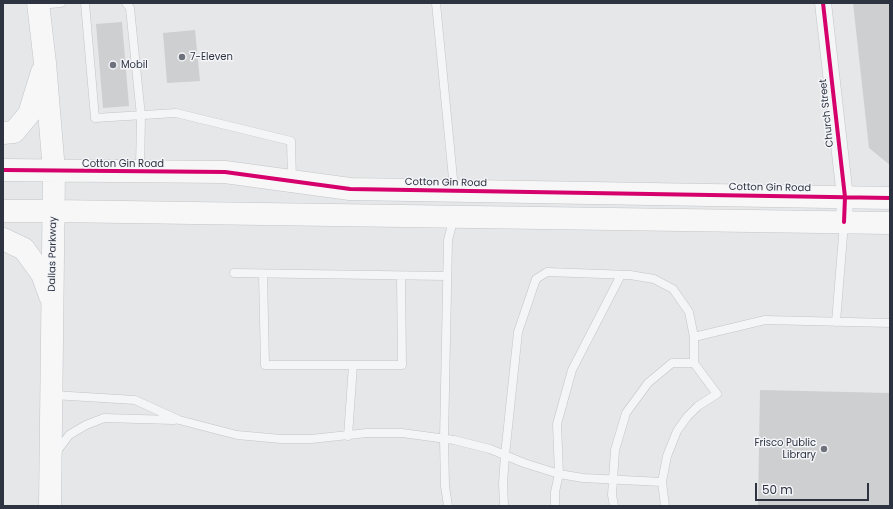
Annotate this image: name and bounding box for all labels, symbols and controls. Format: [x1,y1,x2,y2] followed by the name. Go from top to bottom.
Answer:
[190,51,233,63] place label: 7-Eleven
[177,52,187,62] marker: 7-Eleven
[121,59,148,71] place label: Mobil
[108,60,118,70] marker: Mobil
[817,78,837,148] street label: Church Street
[82,158,164,170] street label: Cotton Gin Road
[405,176,487,190] street label: Cotton Gin Road
[729,181,811,195] street label: Cotton Gin Road
[46,216,60,292] street label: Dallas Parkway
[754,437,816,460] place label: Frisco Public Library
[819,444,829,454] marker: Frisco Public Library
[757,475,871,501] scale bar
[762,481,793,498] text: 50 m

